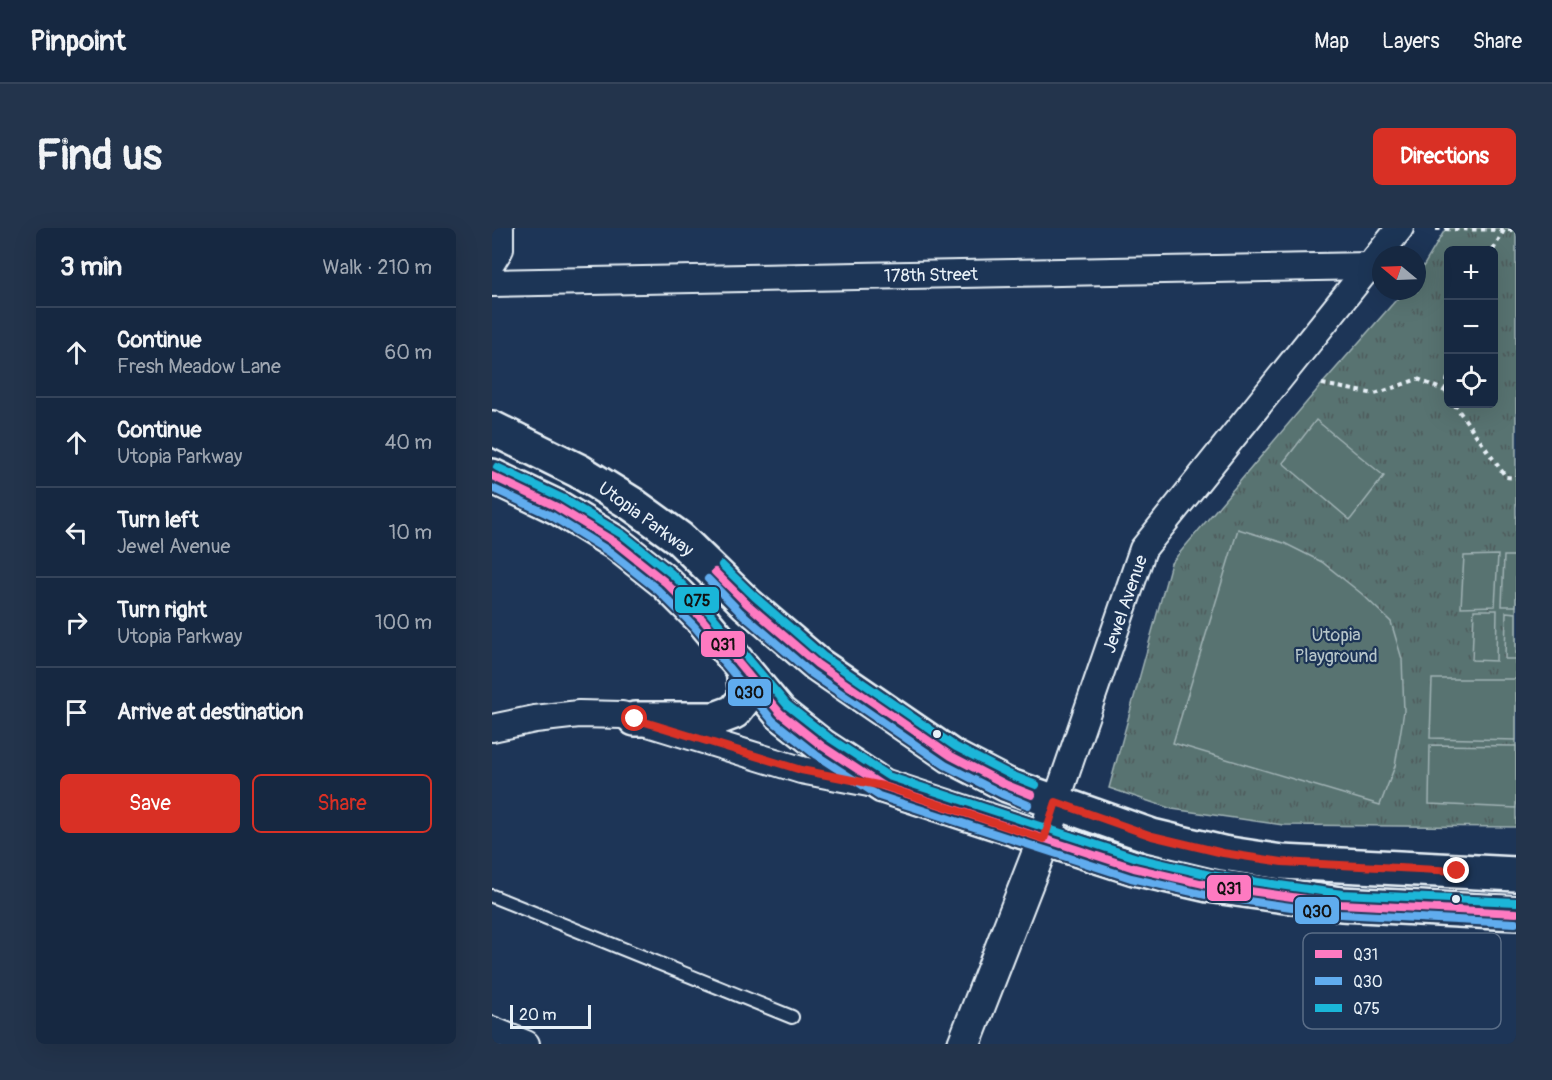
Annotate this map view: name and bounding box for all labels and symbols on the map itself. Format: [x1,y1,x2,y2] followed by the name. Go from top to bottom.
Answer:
[1372,246,1426,300] north arrow
[884,263,979,288] street label: 178th Street
[593,477,698,562] street label: Utopia Parkway
[1098,552,1153,656] street label: Jewel Avenue
[674,586,720,614] line badge: Q75
[684,591,711,611] text: Q75
[1294,624,1378,668] park label: Utopia Playground
[700,630,746,658] line badge: Q31
[711,635,735,655] text: Q31
[727,678,772,707] line badge: Q30
[734,683,764,703] text: Q30
[621,705,647,731] route start
[931,728,943,740] unlabelled marker
[1443,857,1469,883] route end
[1206,874,1252,902] line badge: Q31
[1217,879,1241,899] text: Q31
[1450,893,1462,905] unlabelled marker
[1294,896,1340,925] line badge: Q30
[1302,902,1332,922] text: Q30
[1303,933,1501,1029] legend
[1353,945,1378,965] text: Q31
[1353,972,1383,992] text: Q30
[1353,999,1380,1019] text: Q75
[510,1002,591,1030] scale bar

